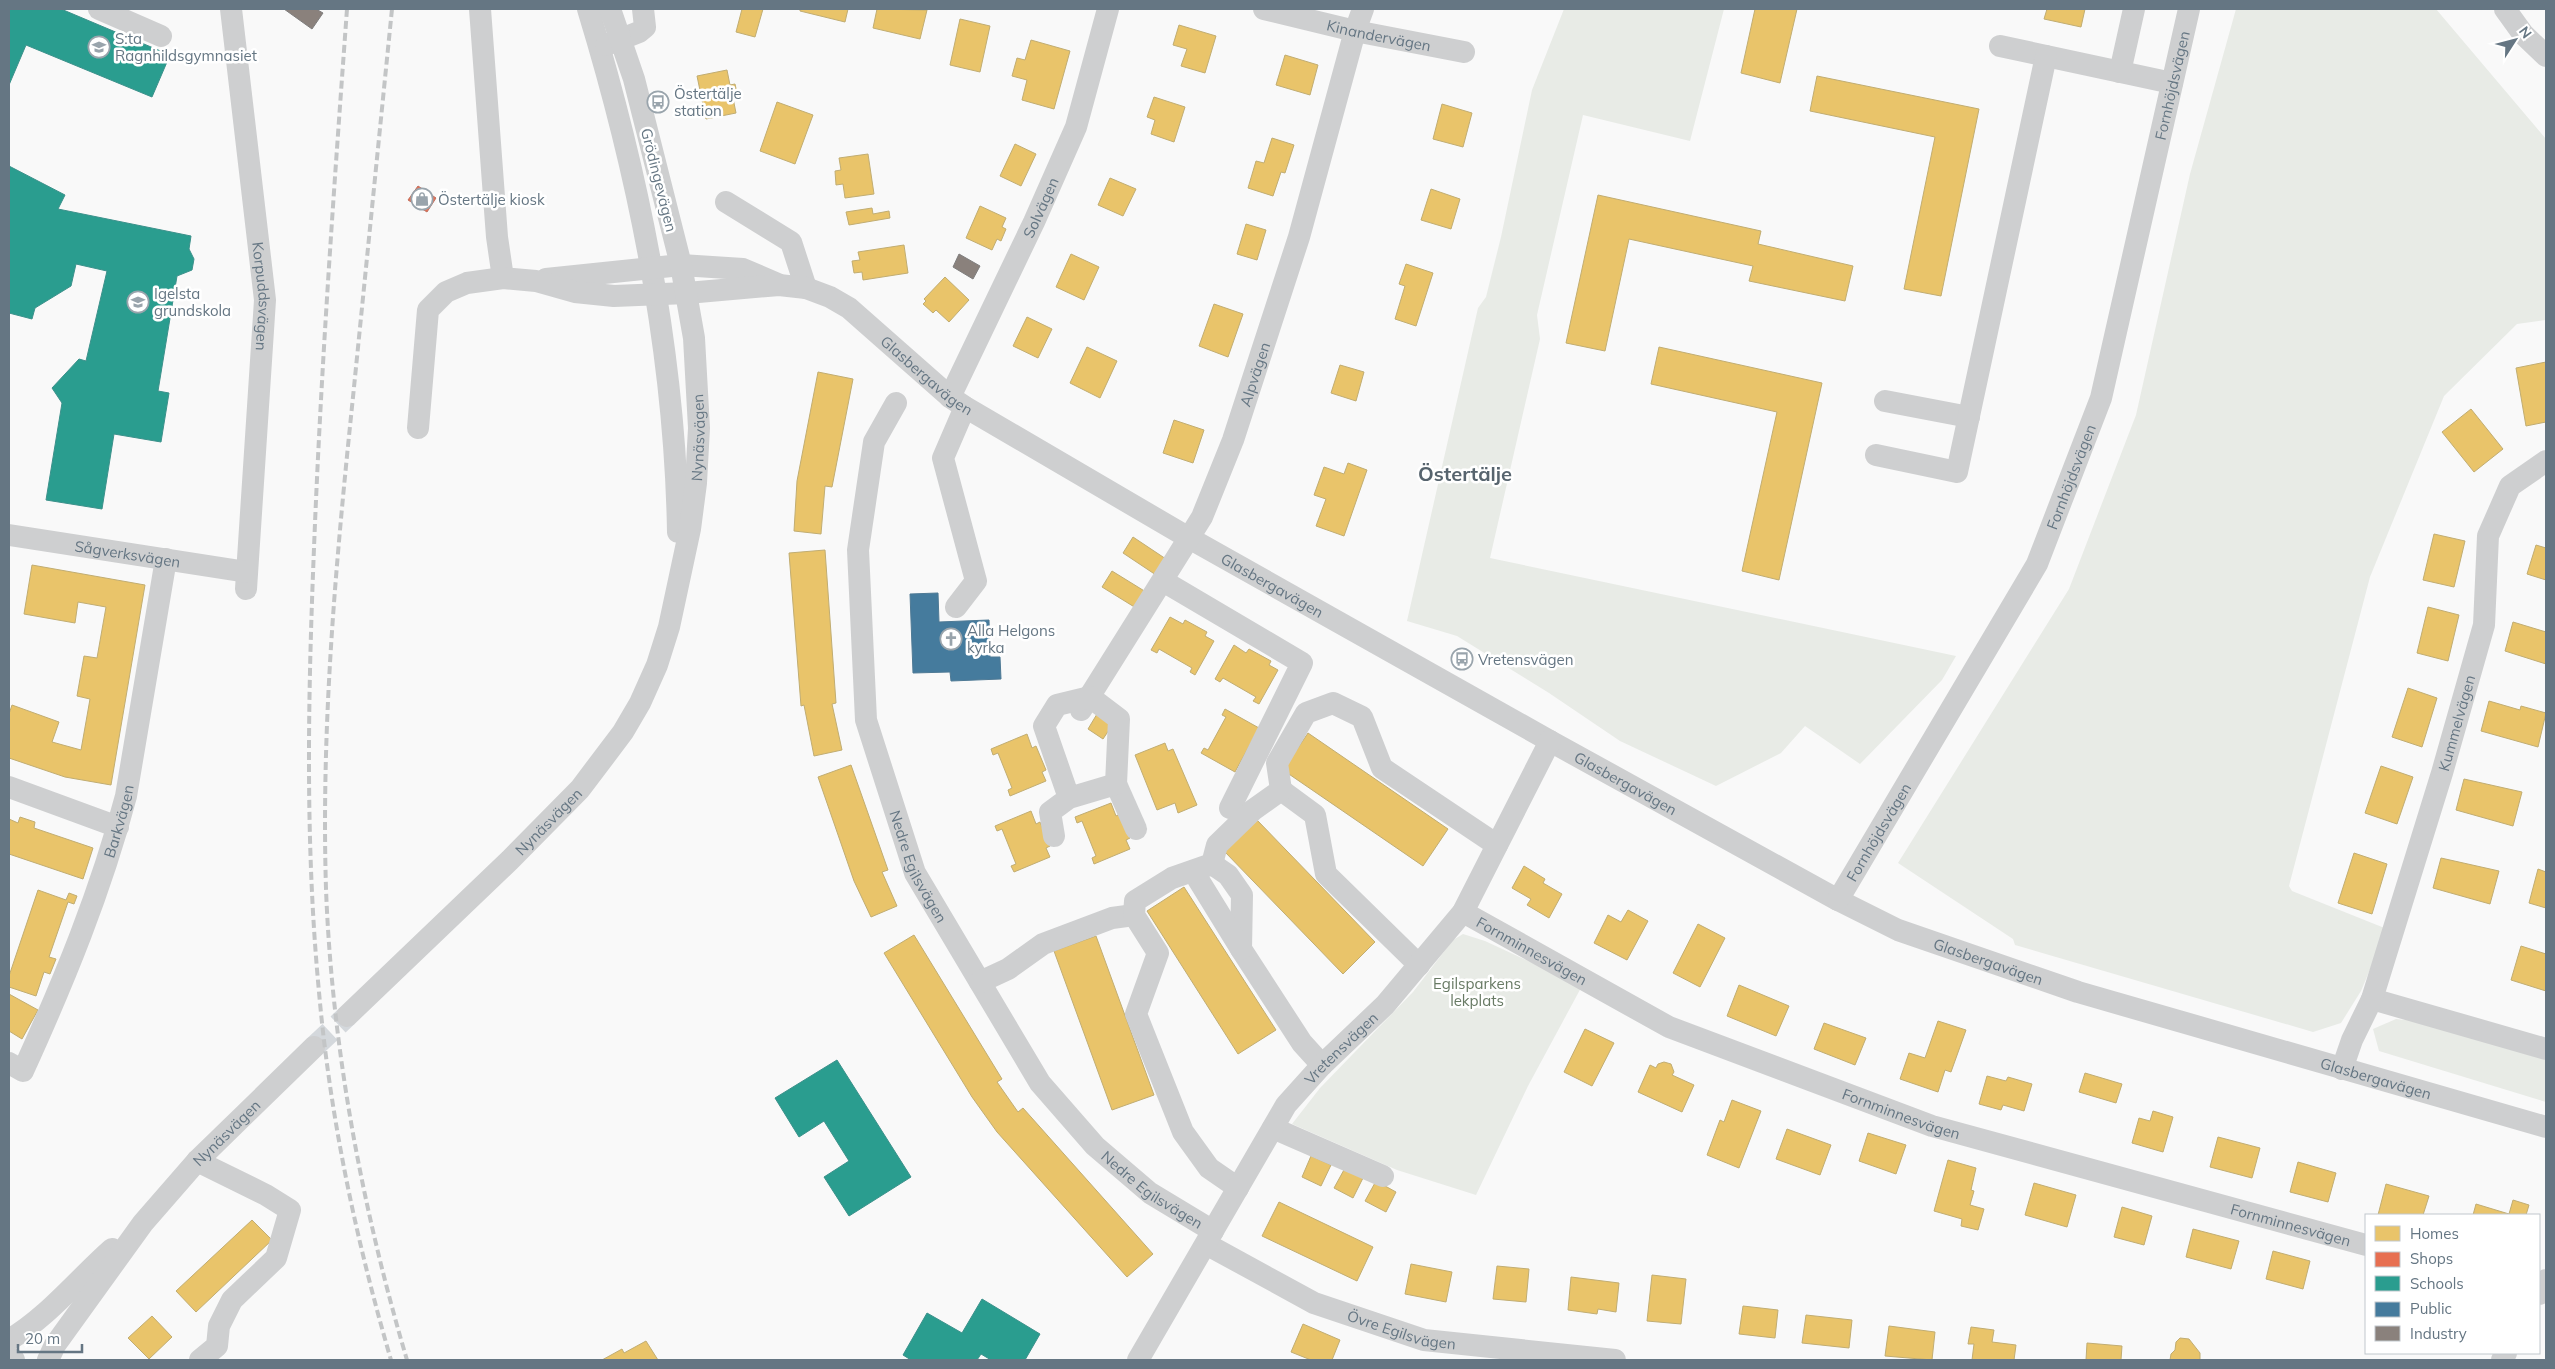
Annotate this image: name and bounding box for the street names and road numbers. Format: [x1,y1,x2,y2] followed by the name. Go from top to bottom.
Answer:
[1325,15,1433,55] street label: Kinandervägen
[2150,29,2193,142] street label: Fornhöjdsvägen
[637,126,681,234] street label: Grödingevägen
[1018,174,1062,241] street label: Solvägen
[249,241,274,351] street label: Korpuddsvägen
[877,331,976,419] street label: Glasbergavägen
[1235,340,1274,409] street label: Alpvägen
[687,393,709,482] street label: Nynäsvägen
[2042,421,2100,532] street label: Fornhöjdsvägen
[73,536,182,571] street label: Sågverksvägen
[1218,549,1327,621] street label: Glasbergavägen
[2434,673,2479,773] street label: Kummelvägen
[1571,747,1681,819] street label: Glasbergavägen
[1842,779,1915,885] street label: Fornhöjdsvägen
[99,783,137,860] street label: Barkvägen
[511,784,586,859] street label: Nynäsvägen
[886,808,952,926] street label: Nedre Egilsvägen
[1473,912,1591,989] street label: Fornminnesvägen
[1931,933,2046,989] street label: Glasbergavägen
[1300,1008,1382,1088] street label: Vretensvägen
[2318,1053,2434,1103] street label: Glasbergavägen
[1840,1084,1962,1143] street label: Fornminnesvägen
[188,1095,264,1170] street label: Nynäsvägen
[1098,1146,1207,1232] street label: Nedre Egilsvägen
[2229,1199,2353,1250] street label: Fornminnesvägen
[1345,1305,1457,1353] street label: Övre Egilsvägen

